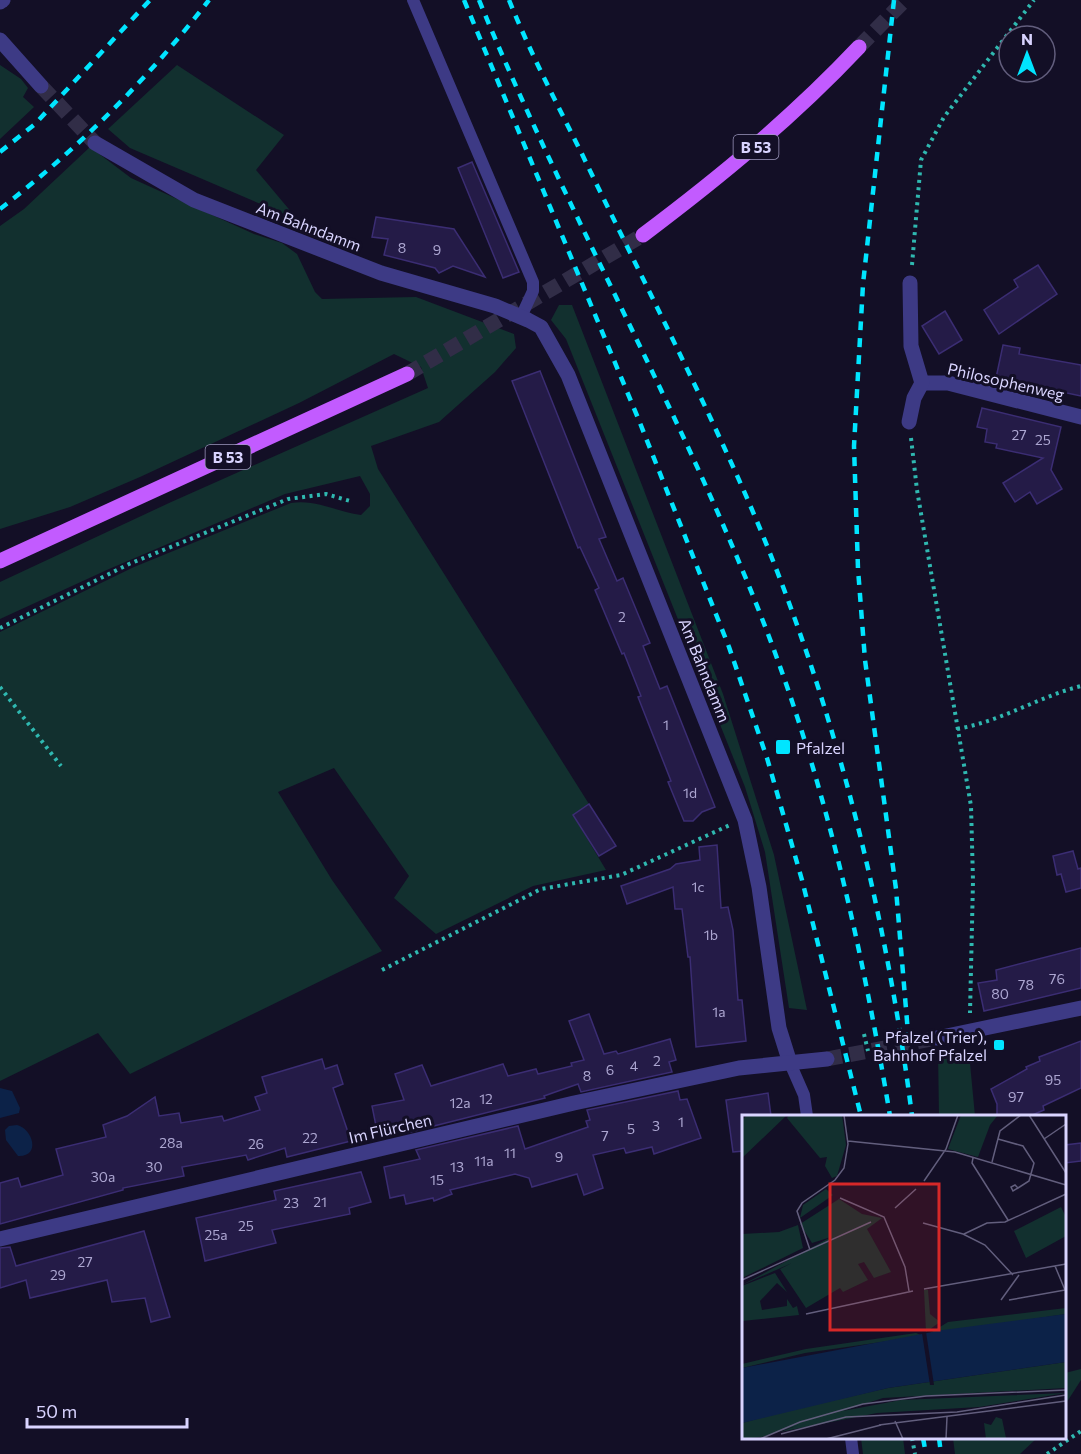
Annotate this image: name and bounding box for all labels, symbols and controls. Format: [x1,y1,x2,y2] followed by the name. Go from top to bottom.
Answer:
[997,24,1057,84] north arrow
[1021,29,1033,48] text: N
[734,135,778,159] road number: B 53
[254,197,364,255] street label: Am Bahndamm
[398,239,406,256] house number: 8
[433,241,441,258] house number: 9
[946,358,1067,404] street label: Philosophenweg
[1011,426,1027,443] house number: 27
[1035,431,1051,448] house number: 25
[206,445,250,469] road number: B 53
[618,608,626,625] house number: 2
[675,615,735,725] street label: Am Bahndamm
[663,716,669,733] house number: 1
[774,738,792,756] marker: Pfalzel
[796,738,845,757] place label: Pfalzel
[683,784,697,801] house number: 1d
[692,878,705,895] house number: 1c
[704,926,718,943] house number: 1b
[1049,970,1065,987] house number: 76
[1018,976,1034,993] house number: 78
[991,985,1009,1002] house number: 80
[712,1003,726,1020] house number: 1a
[873,1027,987,1064] place label: Pfalzel (Trier), Bahnhof Pfalzel
[992,1038,1006,1052] marker: Pfalzel (Trier), Bahnhof Pfalzel
[653,1052,661,1069] house number: 2
[630,1057,639,1074] house number: 4
[606,1061,614,1078] house number: 6
[583,1067,591,1084] house number: 8
[1045,1071,1061,1088] house number: 95
[1008,1088,1024,1105] house number: 97
[479,1090,493,1107] house number: 12
[449,1094,471,1111] house number: 12a
[347,1109,433,1147] street label: Im Flürchen
[678,1113,684,1130] house number: 1
[742,1115,1066,1439] inset map
[652,1117,660,1134] house number: 3
[627,1120,635,1137] house number: 5
[601,1127,609,1144] house number: 7
[302,1129,318,1146] house number: 22
[159,1134,183,1151] house number: 28a
[248,1135,264,1152] house number: 26
[504,1144,516,1161] house number: 11
[555,1148,563,1165] house number: 9
[474,1152,494,1169] house number: 11a
[145,1158,163,1175] house number: 30
[450,1158,464,1175] house number: 13
[91,1168,115,1185] house number: 30a
[430,1171,444,1188] house number: 15
[313,1193,327,1210] house number: 21
[283,1194,299,1211] house number: 23
[238,1217,254,1234] house number: 25
[204,1226,228,1243] house number: 25a
[77,1253,93,1270] house number: 27
[50,1266,66,1283] house number: 29
[27,1391,188,1429] scale bar
[36,1400,77,1422] text: 50 m

